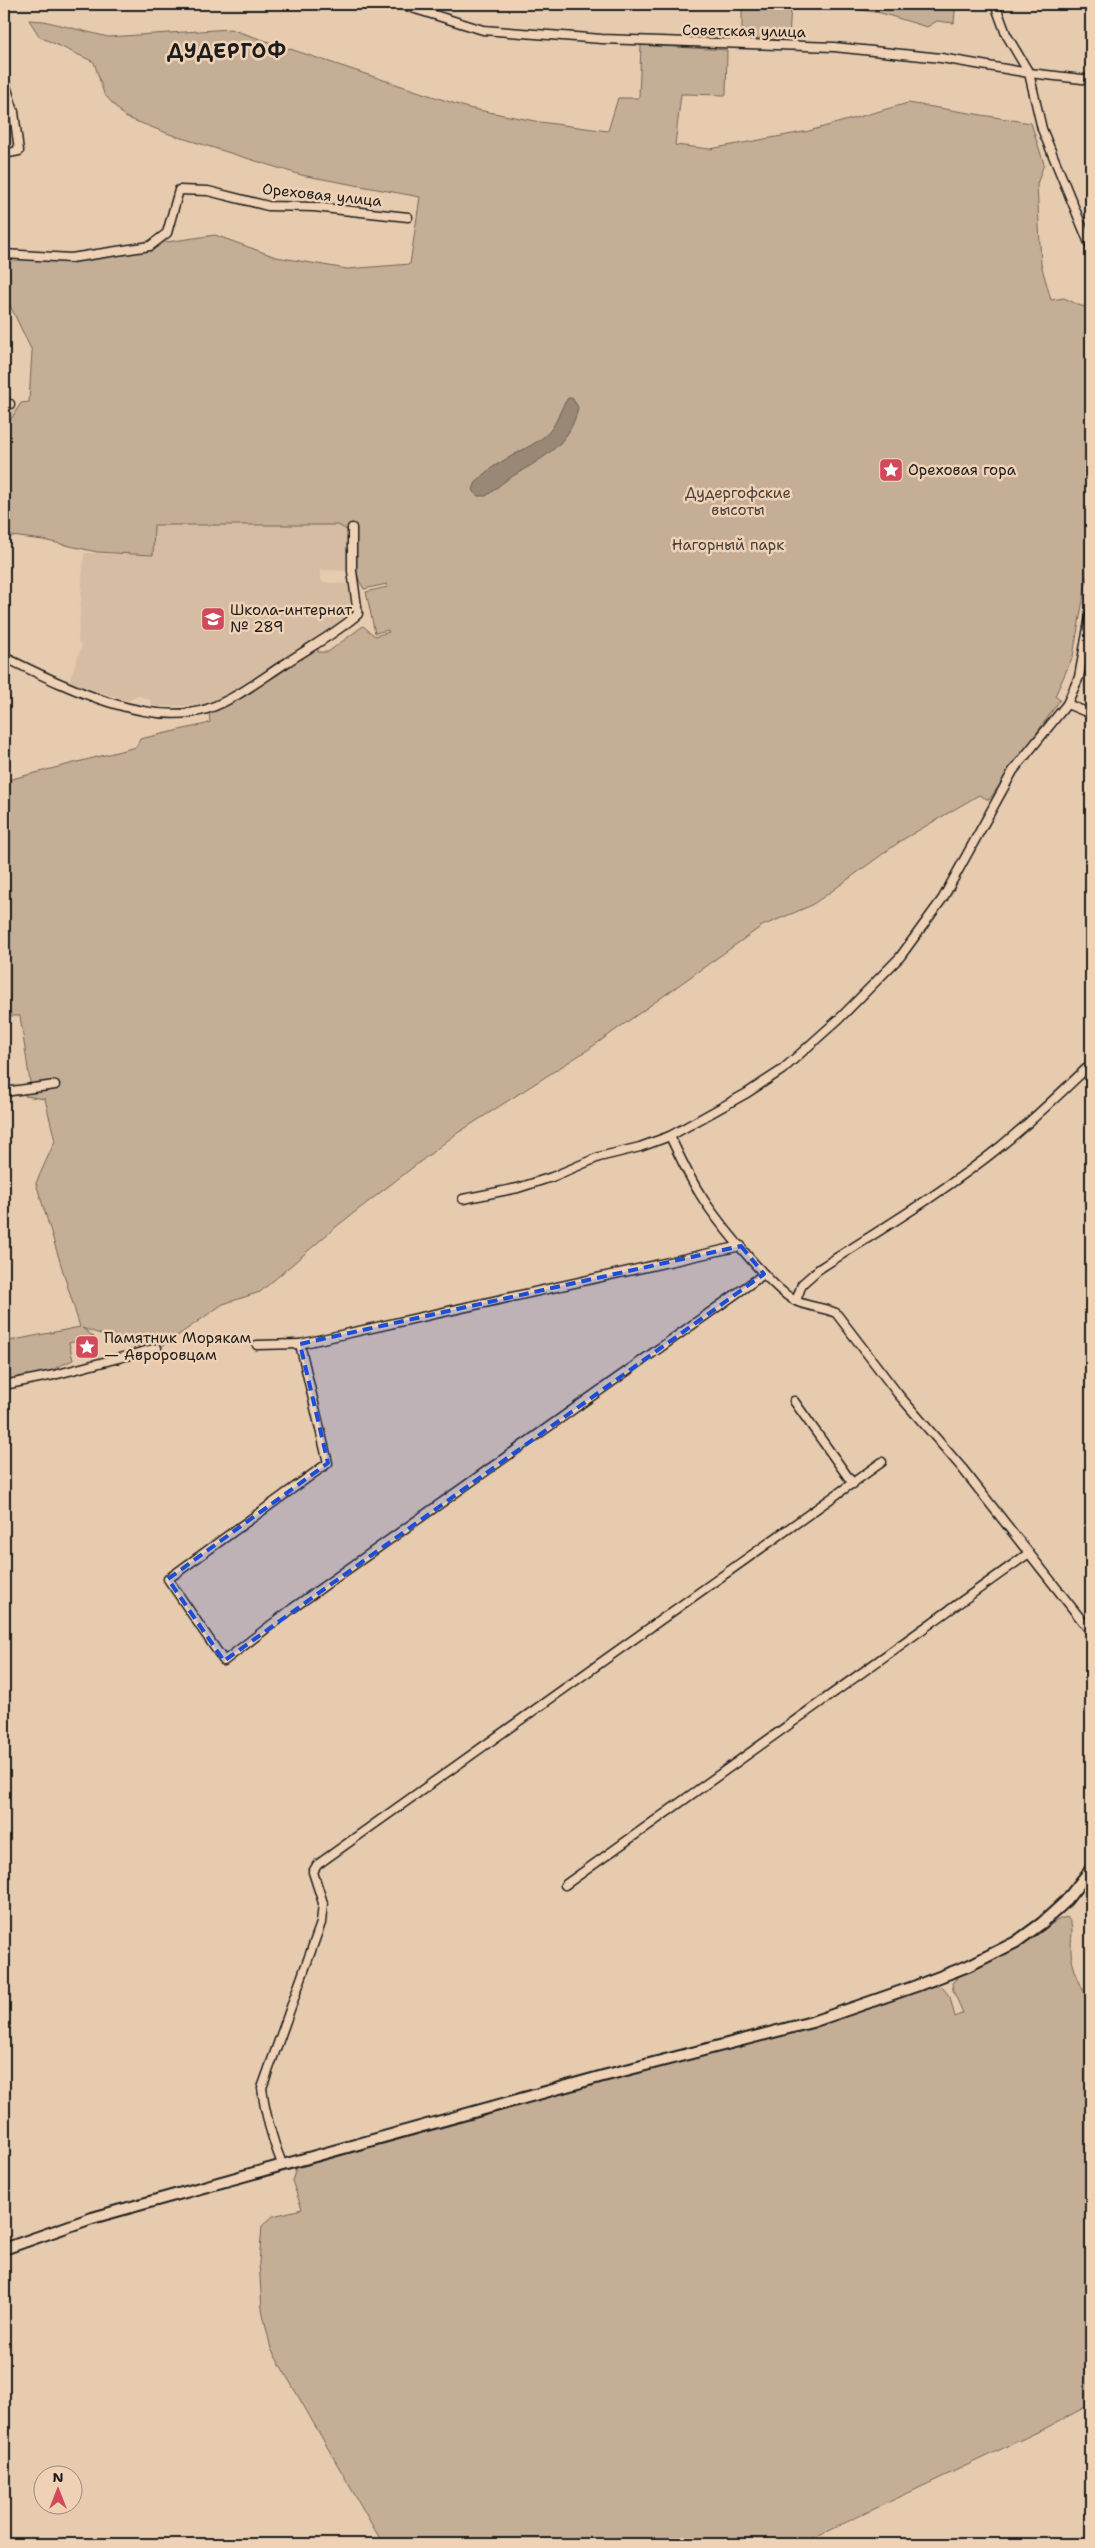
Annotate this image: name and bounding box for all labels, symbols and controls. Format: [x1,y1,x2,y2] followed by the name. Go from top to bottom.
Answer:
[682,20,807,42] street label: Советская улица
[167,38,287,64] district label: ДУДЕРГОФ
[261,179,384,211] street label: Ореховая улица
[878,457,904,483] place icon: Ореховая гора
[908,460,1017,480] place label: Ореховая гора
[685,483,791,520] park label: Дудергофские высоты
[672,535,784,555] park label: Нагорный парк
[230,600,352,637] place label: Школа-интернат № 289
[200,606,226,632] school or university icon: Школа-интернат № 289
[104,1328,252,1365] place label: Памятник Морякам — Авроровцам
[74,1334,100,1360] place icon: Памятник Морякам — Авроровцам
[32,2466,82,2516] north arrow
[52,2468,64,2486] text: N

